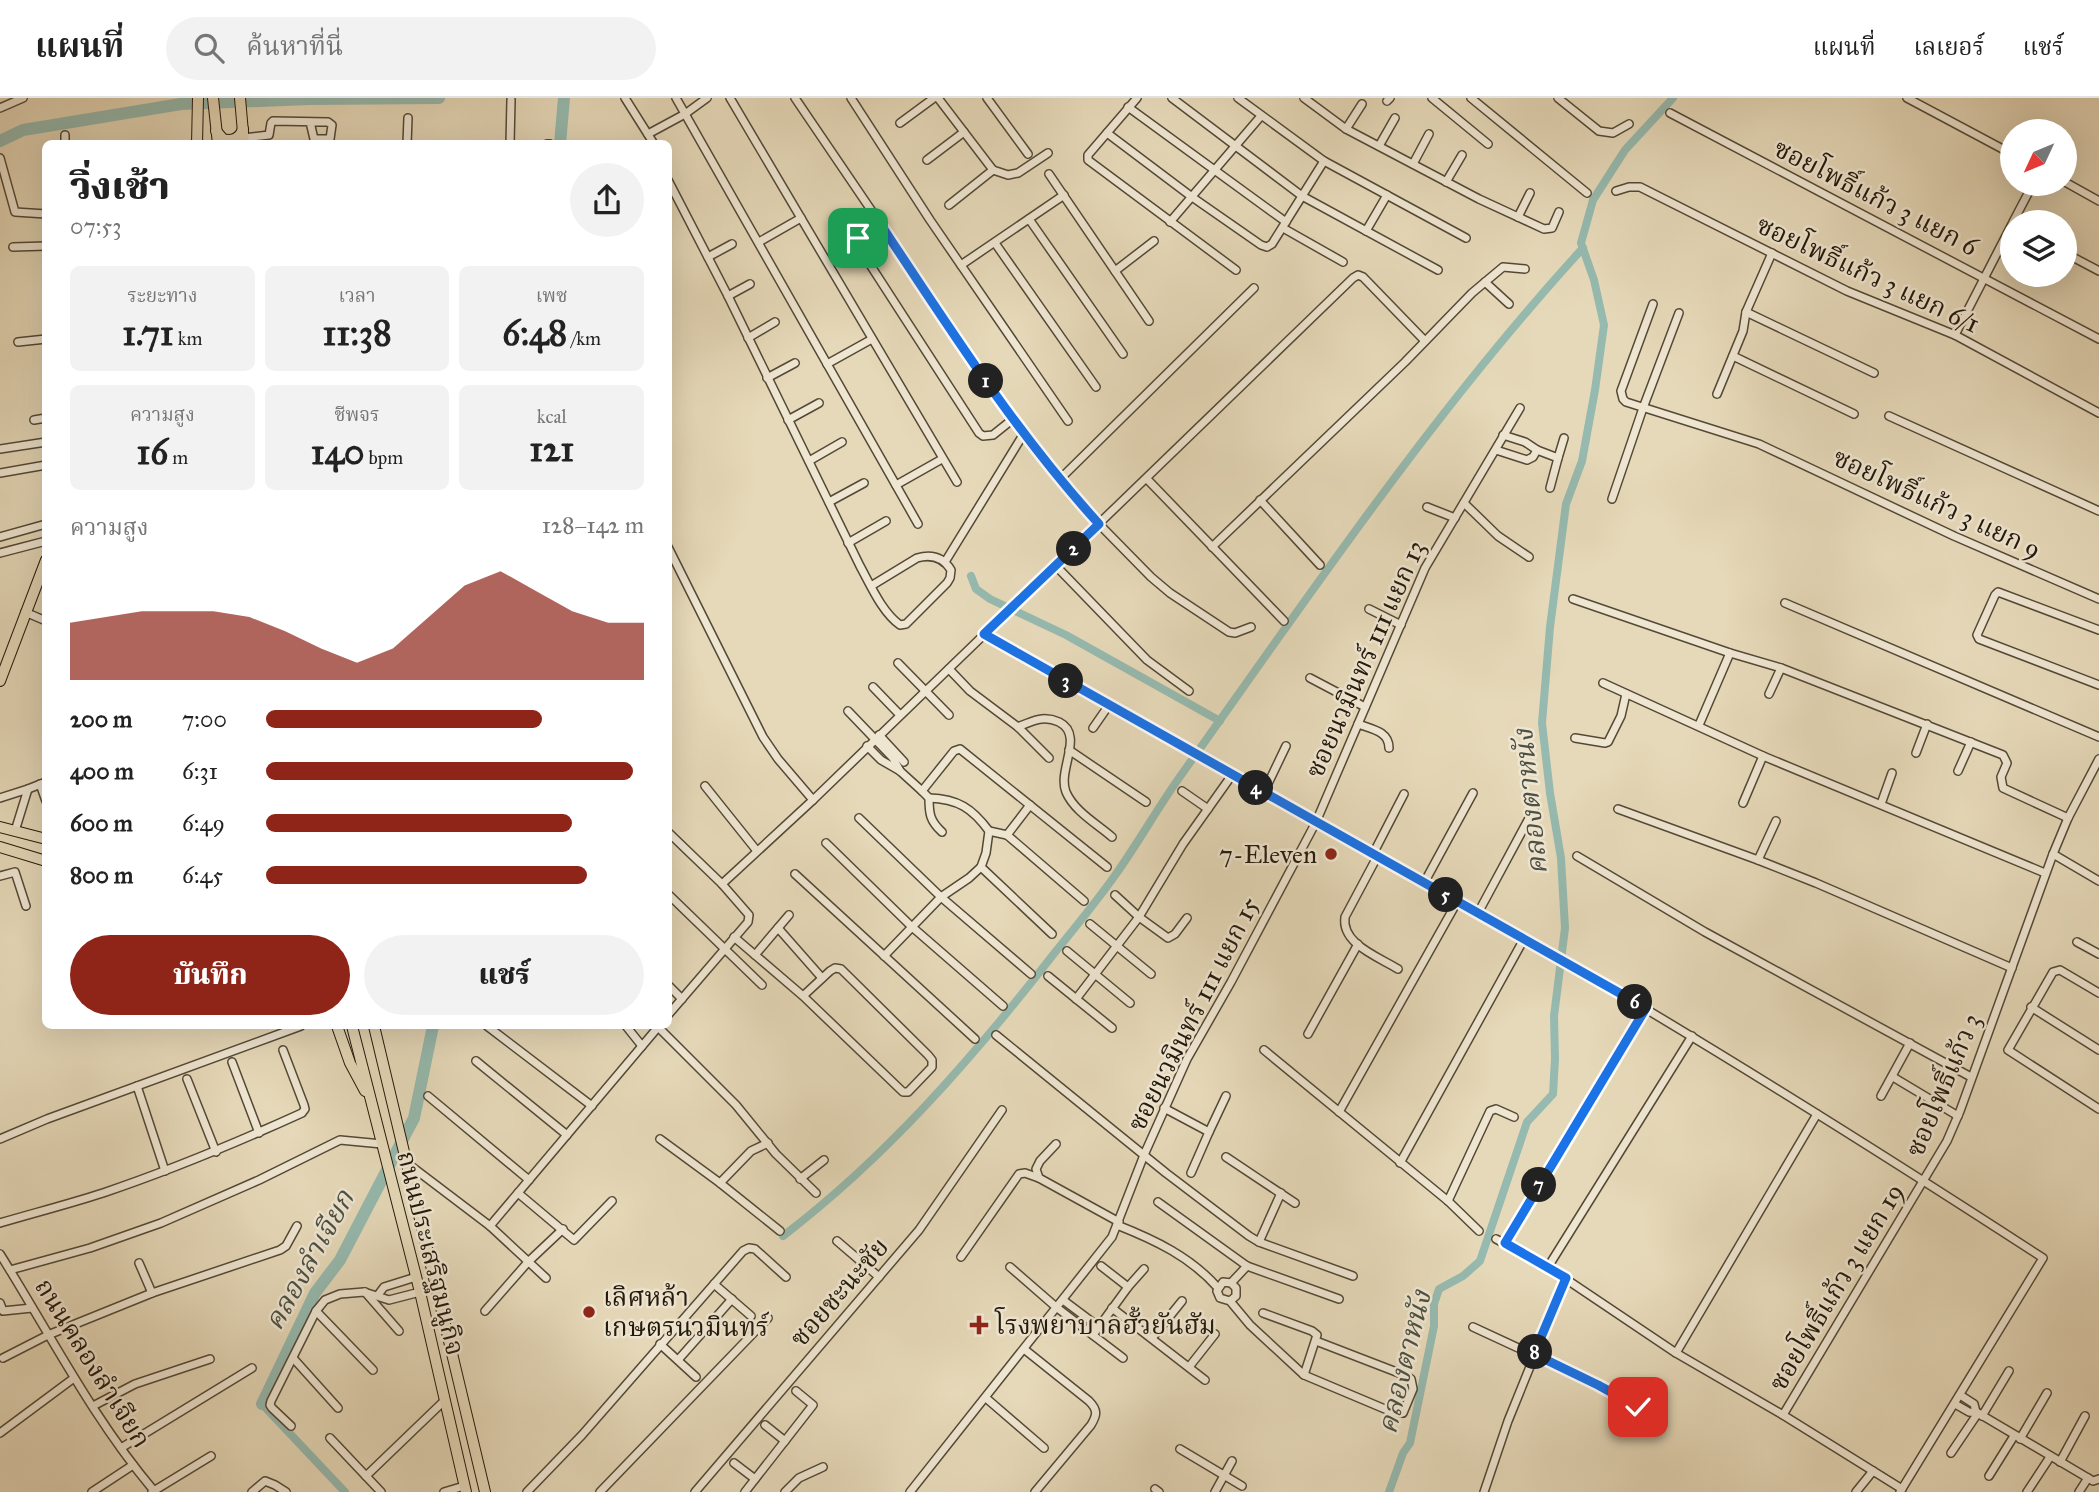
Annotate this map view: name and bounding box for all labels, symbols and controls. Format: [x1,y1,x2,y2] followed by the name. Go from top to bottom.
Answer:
[166,17,656,80] search box
[35,26,124,66] text: แผนที่
[190,29,228,67] icon: search
[246,30,343,62] text: ค้นหาที่นี่
[1813,32,1876,62] text: แผนที่
[1914,32,1985,62] text: เลเยอร์
[2023,32,2064,62] text: แชร์
[2000,119,2077,196] north arrow
[2000,119,2077,287] map controls
[1769,129,1985,263] street label: ซอยโพธิ์แก้ว 3 แยก 6
[70,163,170,209] text: วิ่งเช้า
[570,163,644,237] button: share
[1751,206,1986,340] street label: ซอยโพธิ์แก้ว 3 แยก 6/1
[828,208,888,268] pin
[2000,210,2077,287] button: layers
[70,212,121,240] text: 07:53
[839,219,877,257] icon: arrive
[127,284,197,307] text: ระยะทาง
[338,284,376,307] text: เวลา
[536,284,568,307] text: เพซ
[122,312,174,355] text: 1.71
[322,312,392,355] text: 11:38
[502,312,567,355] text: 6:48
[174,327,203,350] text: km
[567,327,601,350] text: /km
[968,364,1004,398] pin: 1
[982,369,989,392] text: 1
[130,403,195,426] text: ความสูง
[334,403,380,426] text: ชีพจร
[537,405,567,428] text: kcal
[529,428,574,471] text: 121
[136,431,168,474] text: 16
[311,431,364,474] text: 140
[1828,439,2047,565] street label: ซอยโพธิ์แก้ว 3 แยก 9
[168,446,188,469] text: m
[364,446,403,469] text: bpm
[542,511,644,539] text: 128–142 m
[70,513,148,541] text: ความสูง
[1056,532,1092,566] pin: 2
[1298,535,1432,783] street label: ซอยนวมินทร์ 111 แยก 13
[1069,537,1078,560] text: 2
[1048,664,1084,698] pin: 3
[1062,669,1069,692] text: 3
[70,705,132,733] text: 200 m
[182,705,227,733] text: 7:00
[1505,726,1555,877] water label: คลองตาหนัง
[70,757,134,785] text: 400 m
[182,757,218,785] text: 6:31
[1238,770,1274,806] pin: 4
[1250,776,1261,799] text: 4
[70,809,133,837] text: 600 m
[182,809,225,837] text: 6:49
[1219,838,1317,870] place label: 7-Eleven
[1323,846,1339,862] marker: 7-Eleven
[70,861,133,889] text: 800 m
[182,861,223,889] text: 6:45
[1428,878,1464,912] pin: 5
[1441,883,1450,906] text: 5
[1120,892,1266,1136] street label: ซอยนวมินทร์ 111 แยก 15
[70,935,350,1015] button: บันทึก
[364,935,644,1015] button: แชร์
[1618,984,1652,1020] pin: 6
[1630,990,1639,1013] text: 6
[1896,1008,1987,1161] street label: ซอยโพธิ์แก้ว 3
[388,1147,472,1359] street label: ถนนประเสริฐมนูกิจ
[1522,1168,1556,1202] pin: 7
[1533,1173,1544,1196] text: 7
[1759,1176,1910,1396] street label: ซอยโพธิ์แก้ว 3 แยก 19
[256,1183,362,1336] water label: คลองลำเจียก
[783,1231,895,1353] street label: ซอยชะนะชัย
[28,1272,158,1454] street label: ถนนคลองลำเจียก
[603,1281,769,1343] place label: เลิศหล้า เกษตรนวมินทร์
[1369,1286,1439,1437] water label: คลองตาหนัง
[581,1304,597,1320] marker: เลิศหล้า เกษตรนวมินทร์
[994,1306,1216,1341] place label: โรงพยาบาลฮั้วยันฮัม
[969,1315,989,1335] marker: โรงพยาบาลฮั้วยันฮัม
[1518,1334,1552,1370] pin: 8
[1529,1340,1540,1363] text: 8
[1608,1377,1668,1437] pin
[1619,1388,1657,1426] icon: check

